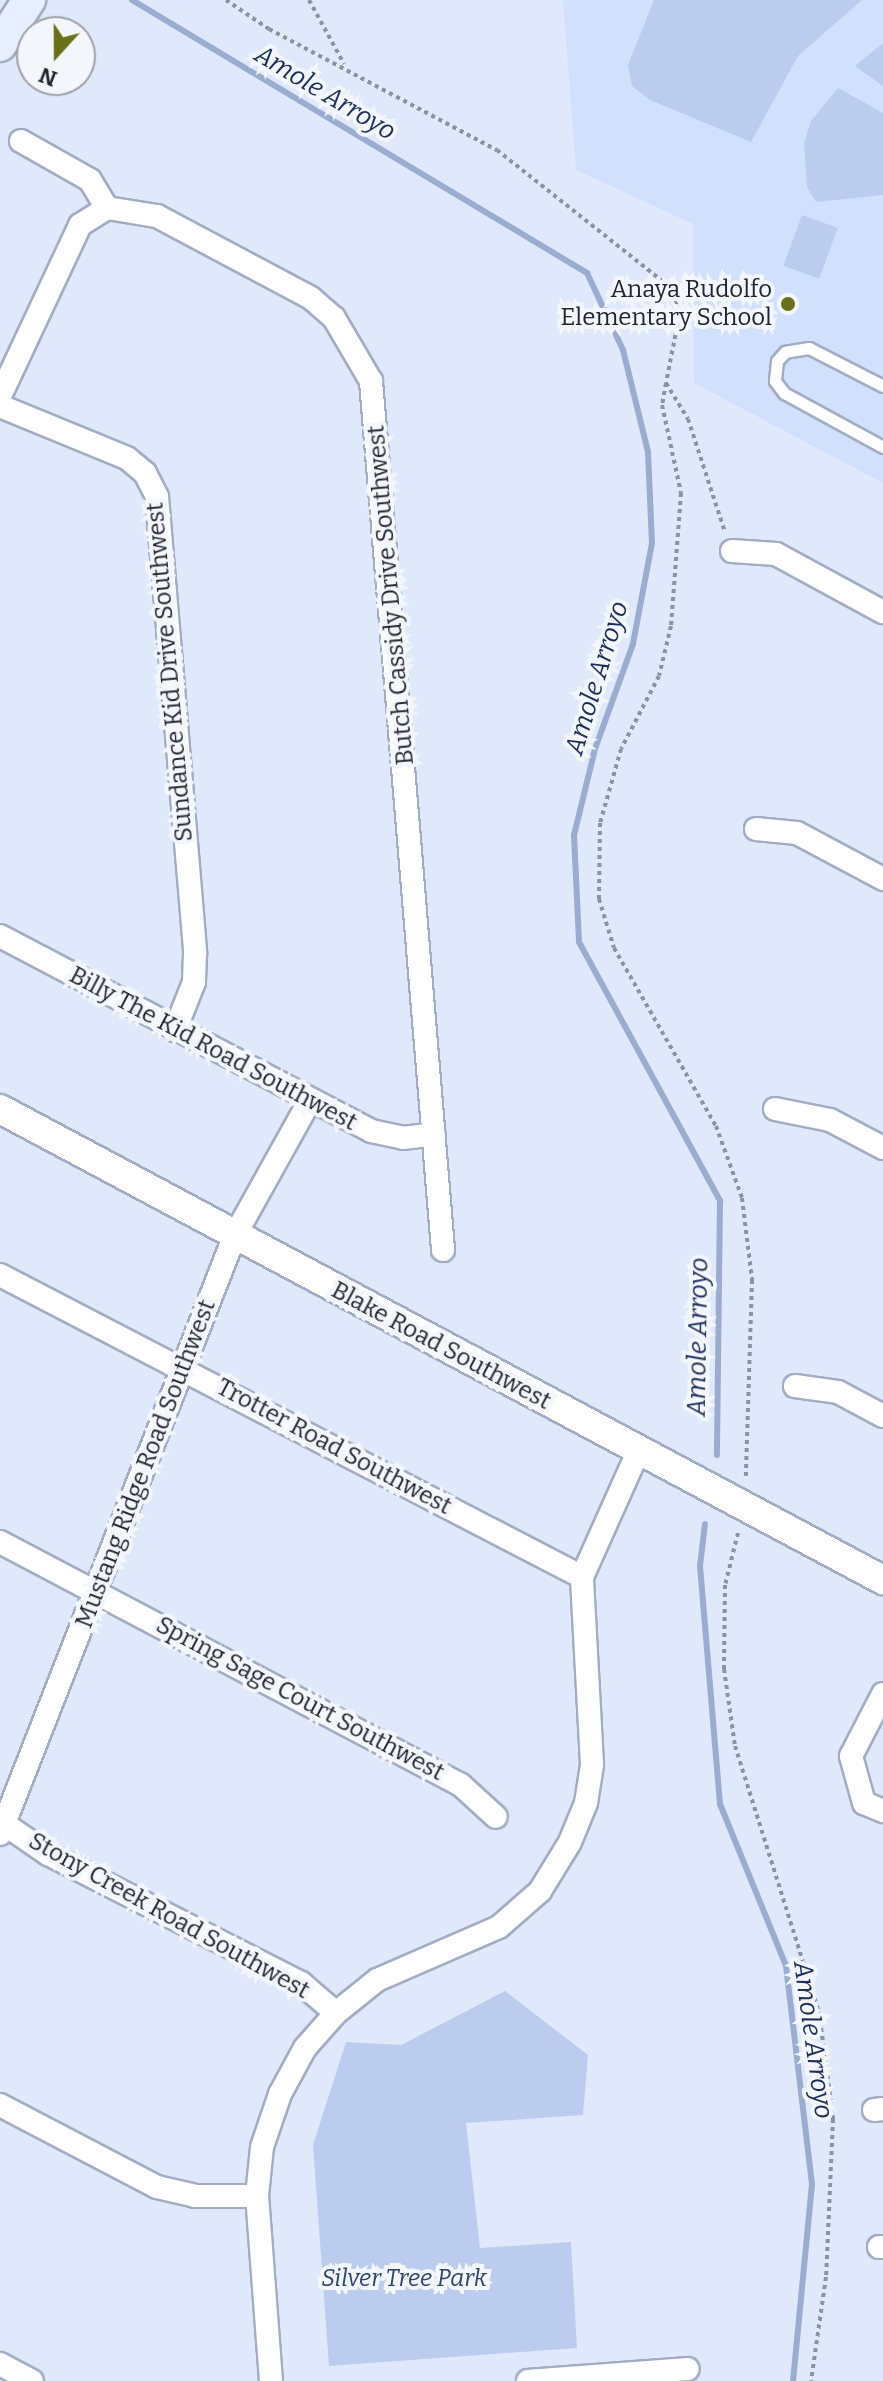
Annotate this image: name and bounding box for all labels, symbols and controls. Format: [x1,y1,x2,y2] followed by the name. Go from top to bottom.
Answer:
[16,16,96,96] north arrow
[249,39,401,147] water label: Amole Arroyo
[35,61,61,93] text: N
[560,276,772,332] place label: Anaya Rudolfo Elementary School
[779,295,797,313] marker: Anaya Rudolfo Elementary School
[362,424,420,766] street label: Butch Cassidy Drive Southwest
[141,501,199,843] street label: Sundance Kid Drive Southwest
[559,598,635,758] water label: Amole Arroyo
[64,961,362,1137] street label: Billy The Kid Road Southwest
[681,1257,715,1417] water label: Amole Arroyo
[326,1276,556,1416] street label: Blake Road Southwest
[70,1296,222,1632] street label: Mustang Ridge Road Southwest
[212,1373,456,1521] street label: Trotter Road Southwest
[151,1611,449,1787] street label: Spring Sage Court Southwest
[24,1827,314,2005] street label: Stony Creek Road Southwest
[787,1959,839,2121] water label: Amole Arroyo
[321,2265,487,2293] park label: Silver Tree Park

